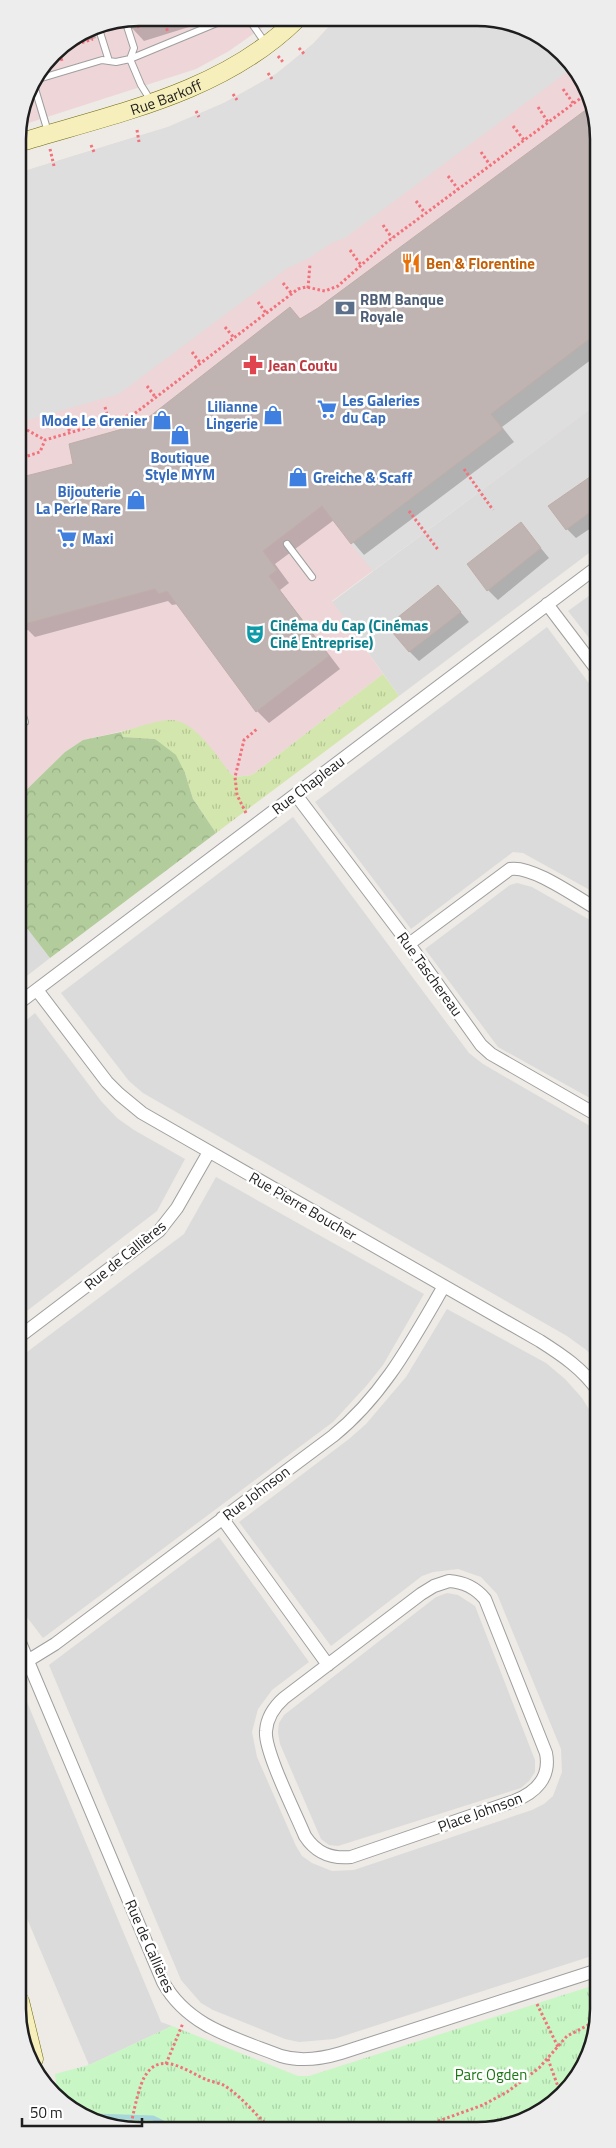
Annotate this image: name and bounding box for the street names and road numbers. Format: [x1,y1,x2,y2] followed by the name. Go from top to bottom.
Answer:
[127,73,206,121] street label: Rue Barkoff
[267,750,349,820] street label: Rue Chapleau
[391,927,469,1021] street label: Rue Taschereau
[245,1166,361,1246] street label: Rue Pierre Boucher
[79,1215,171,1295] street label: Rue de Callières
[217,1460,295,1526] street label: Rue Johnson
[435,1786,525,1838] street label: Place Johnson
[119,1896,181,1996] street label: Rue de Callières

